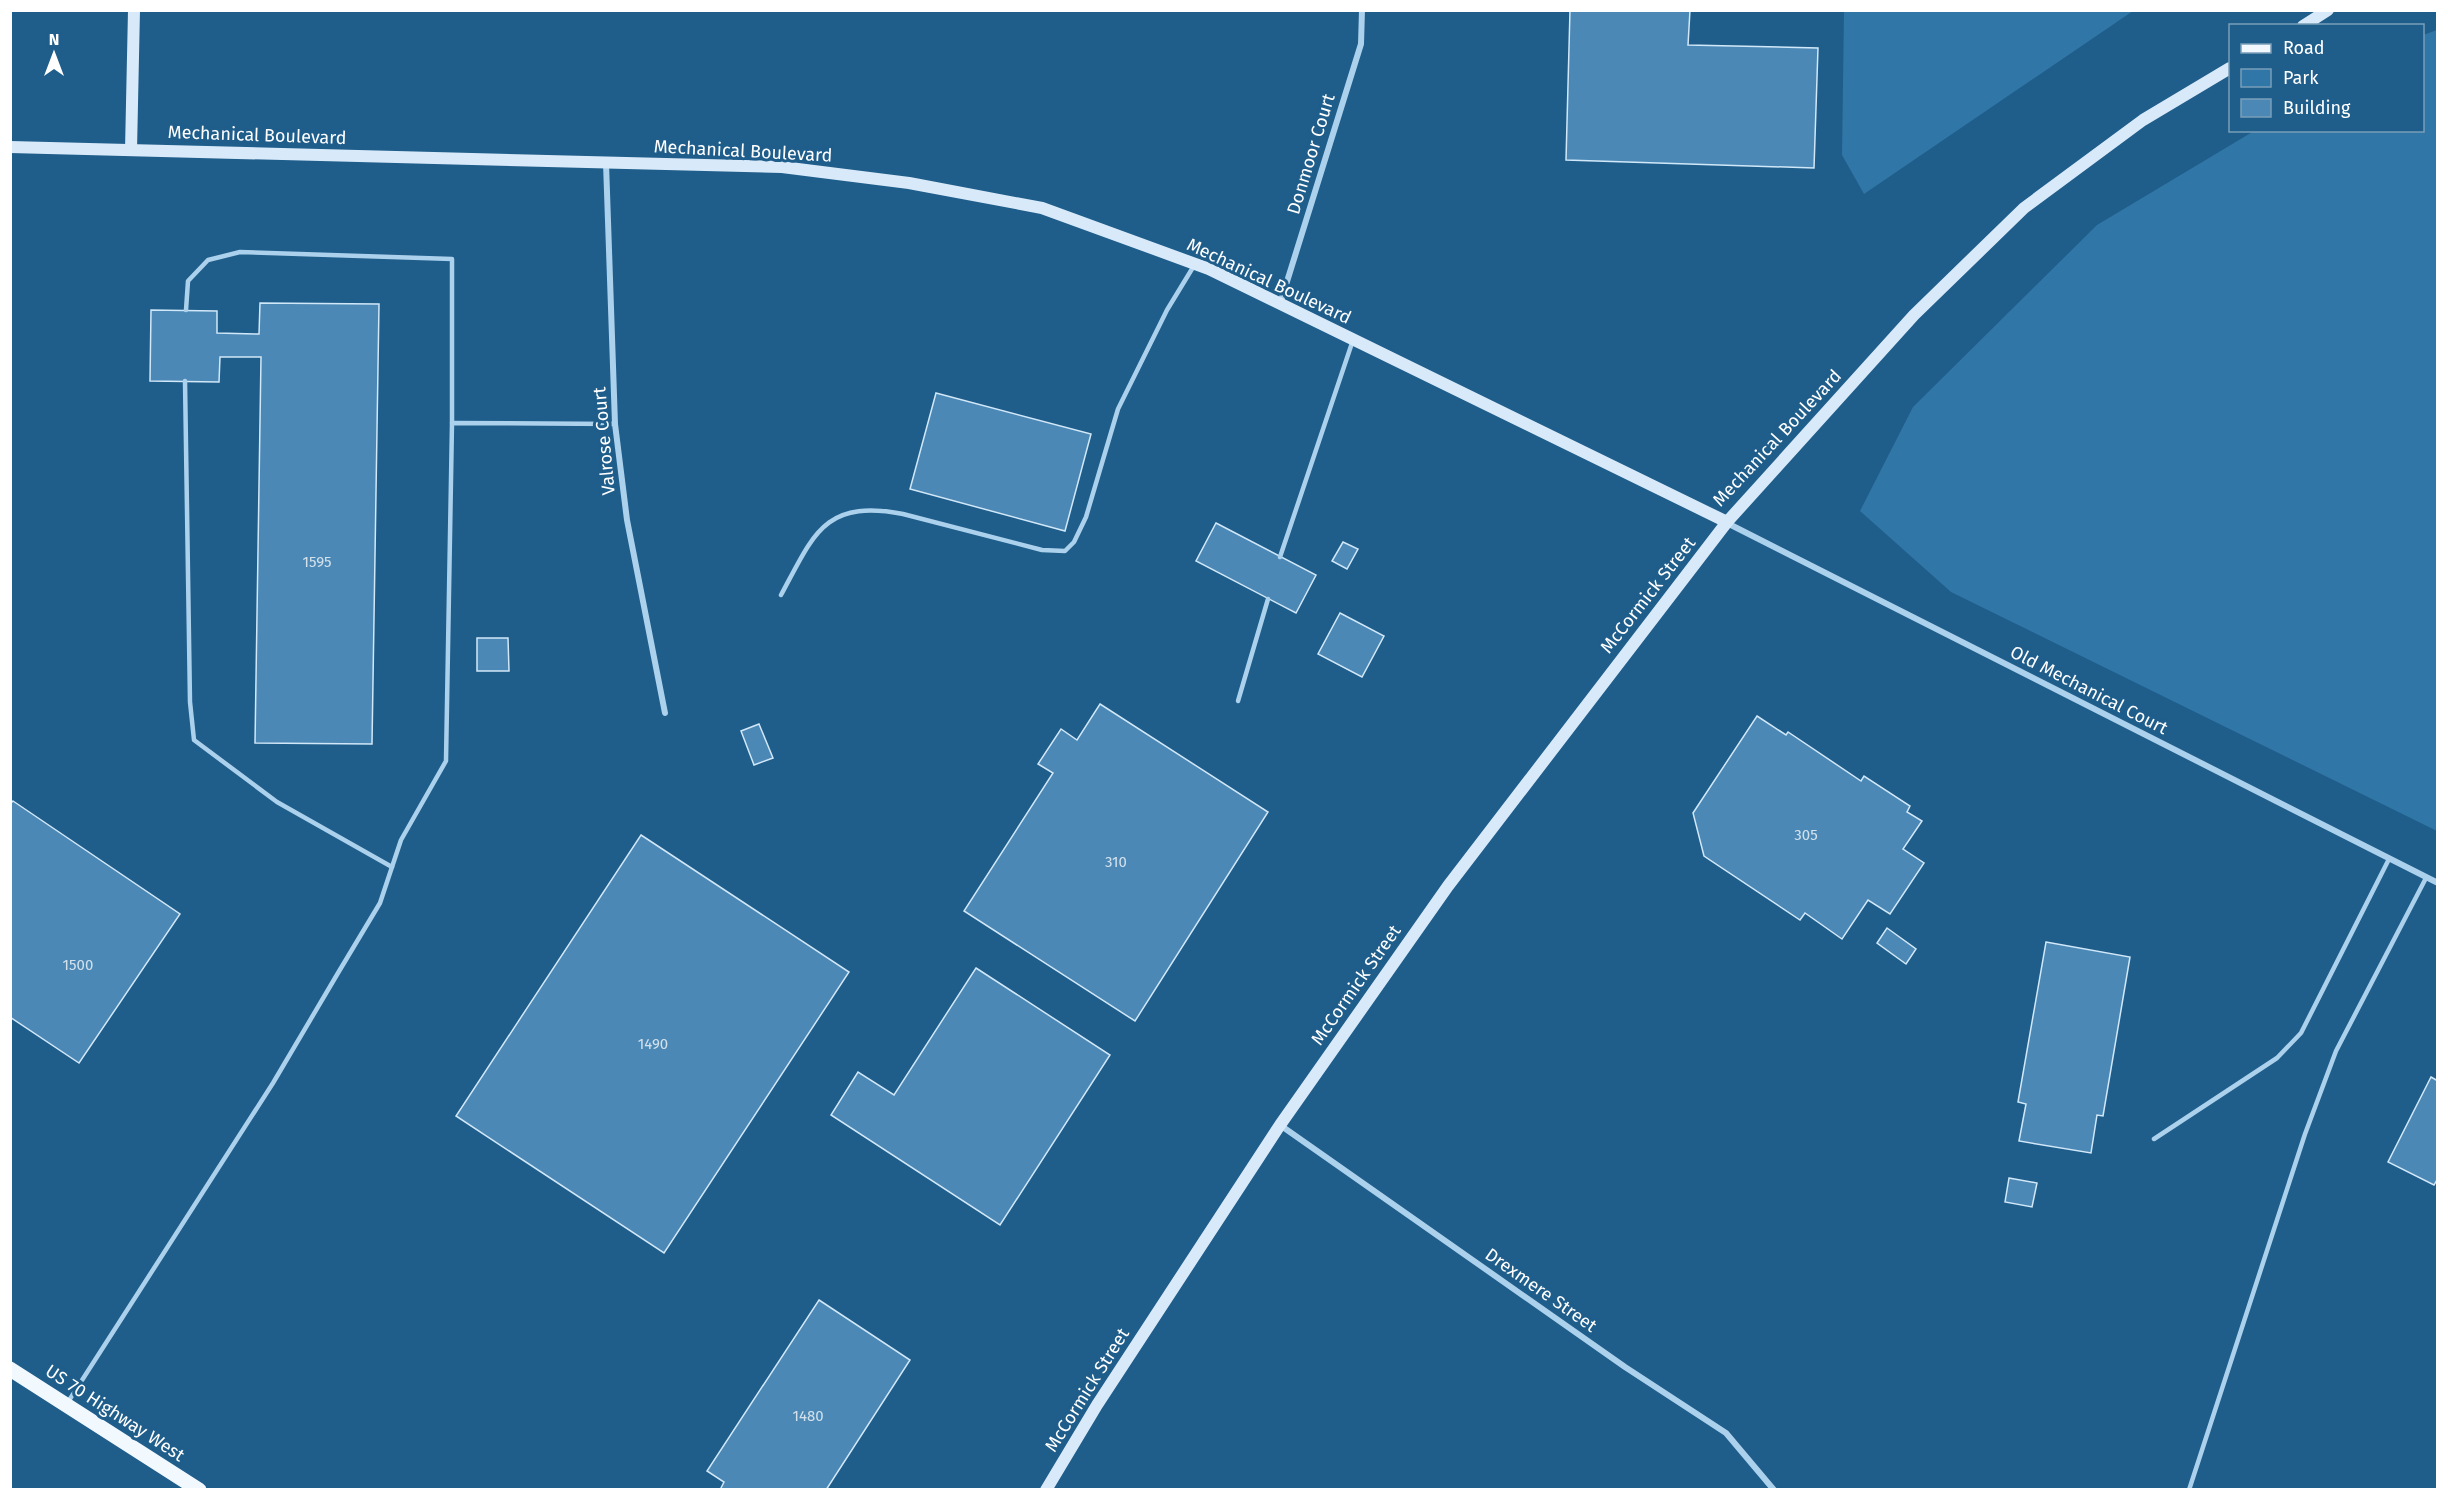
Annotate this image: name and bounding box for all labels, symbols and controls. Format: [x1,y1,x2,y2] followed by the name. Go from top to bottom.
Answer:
[24,24,84,84] north arrow
[2229,24,2424,132] legend
[49,30,59,49] text: N
[2283,37,2325,59] text: Road
[2283,67,2319,89] text: Park
[1282,91,1340,217] street label: Donmoor Court
[2283,97,2351,119] text: Building
[167,121,347,149] street label: Mechanical Boulevard
[653,135,833,167] street label: Mechanical Boulevard
[1183,233,1355,329] street label: Mechanical Boulevard
[1708,365,1846,511] street label: Mechanical Boulevard
[588,386,620,496] street label: Valrose Court
[1596,532,1701,658] street label: McCormick Street
[302,553,332,571] house number: 1595
[2007,641,2172,739] street label: Old Mechanical Court
[1794,826,1818,844] house number: 305
[1105,853,1127,871] house number: 310
[1306,920,1406,1049] street label: McCormick Street
[63,956,93,974] house number: 1500
[638,1035,668,1053] house number: 1490
[1481,1243,1602,1337] street label: Drexmere Street
[1040,1324,1134,1456] street label: McCormick Street
[41,1360,189,1466] street label: US 70 Highway West
[792,1407,824,1425] house number: 1480

